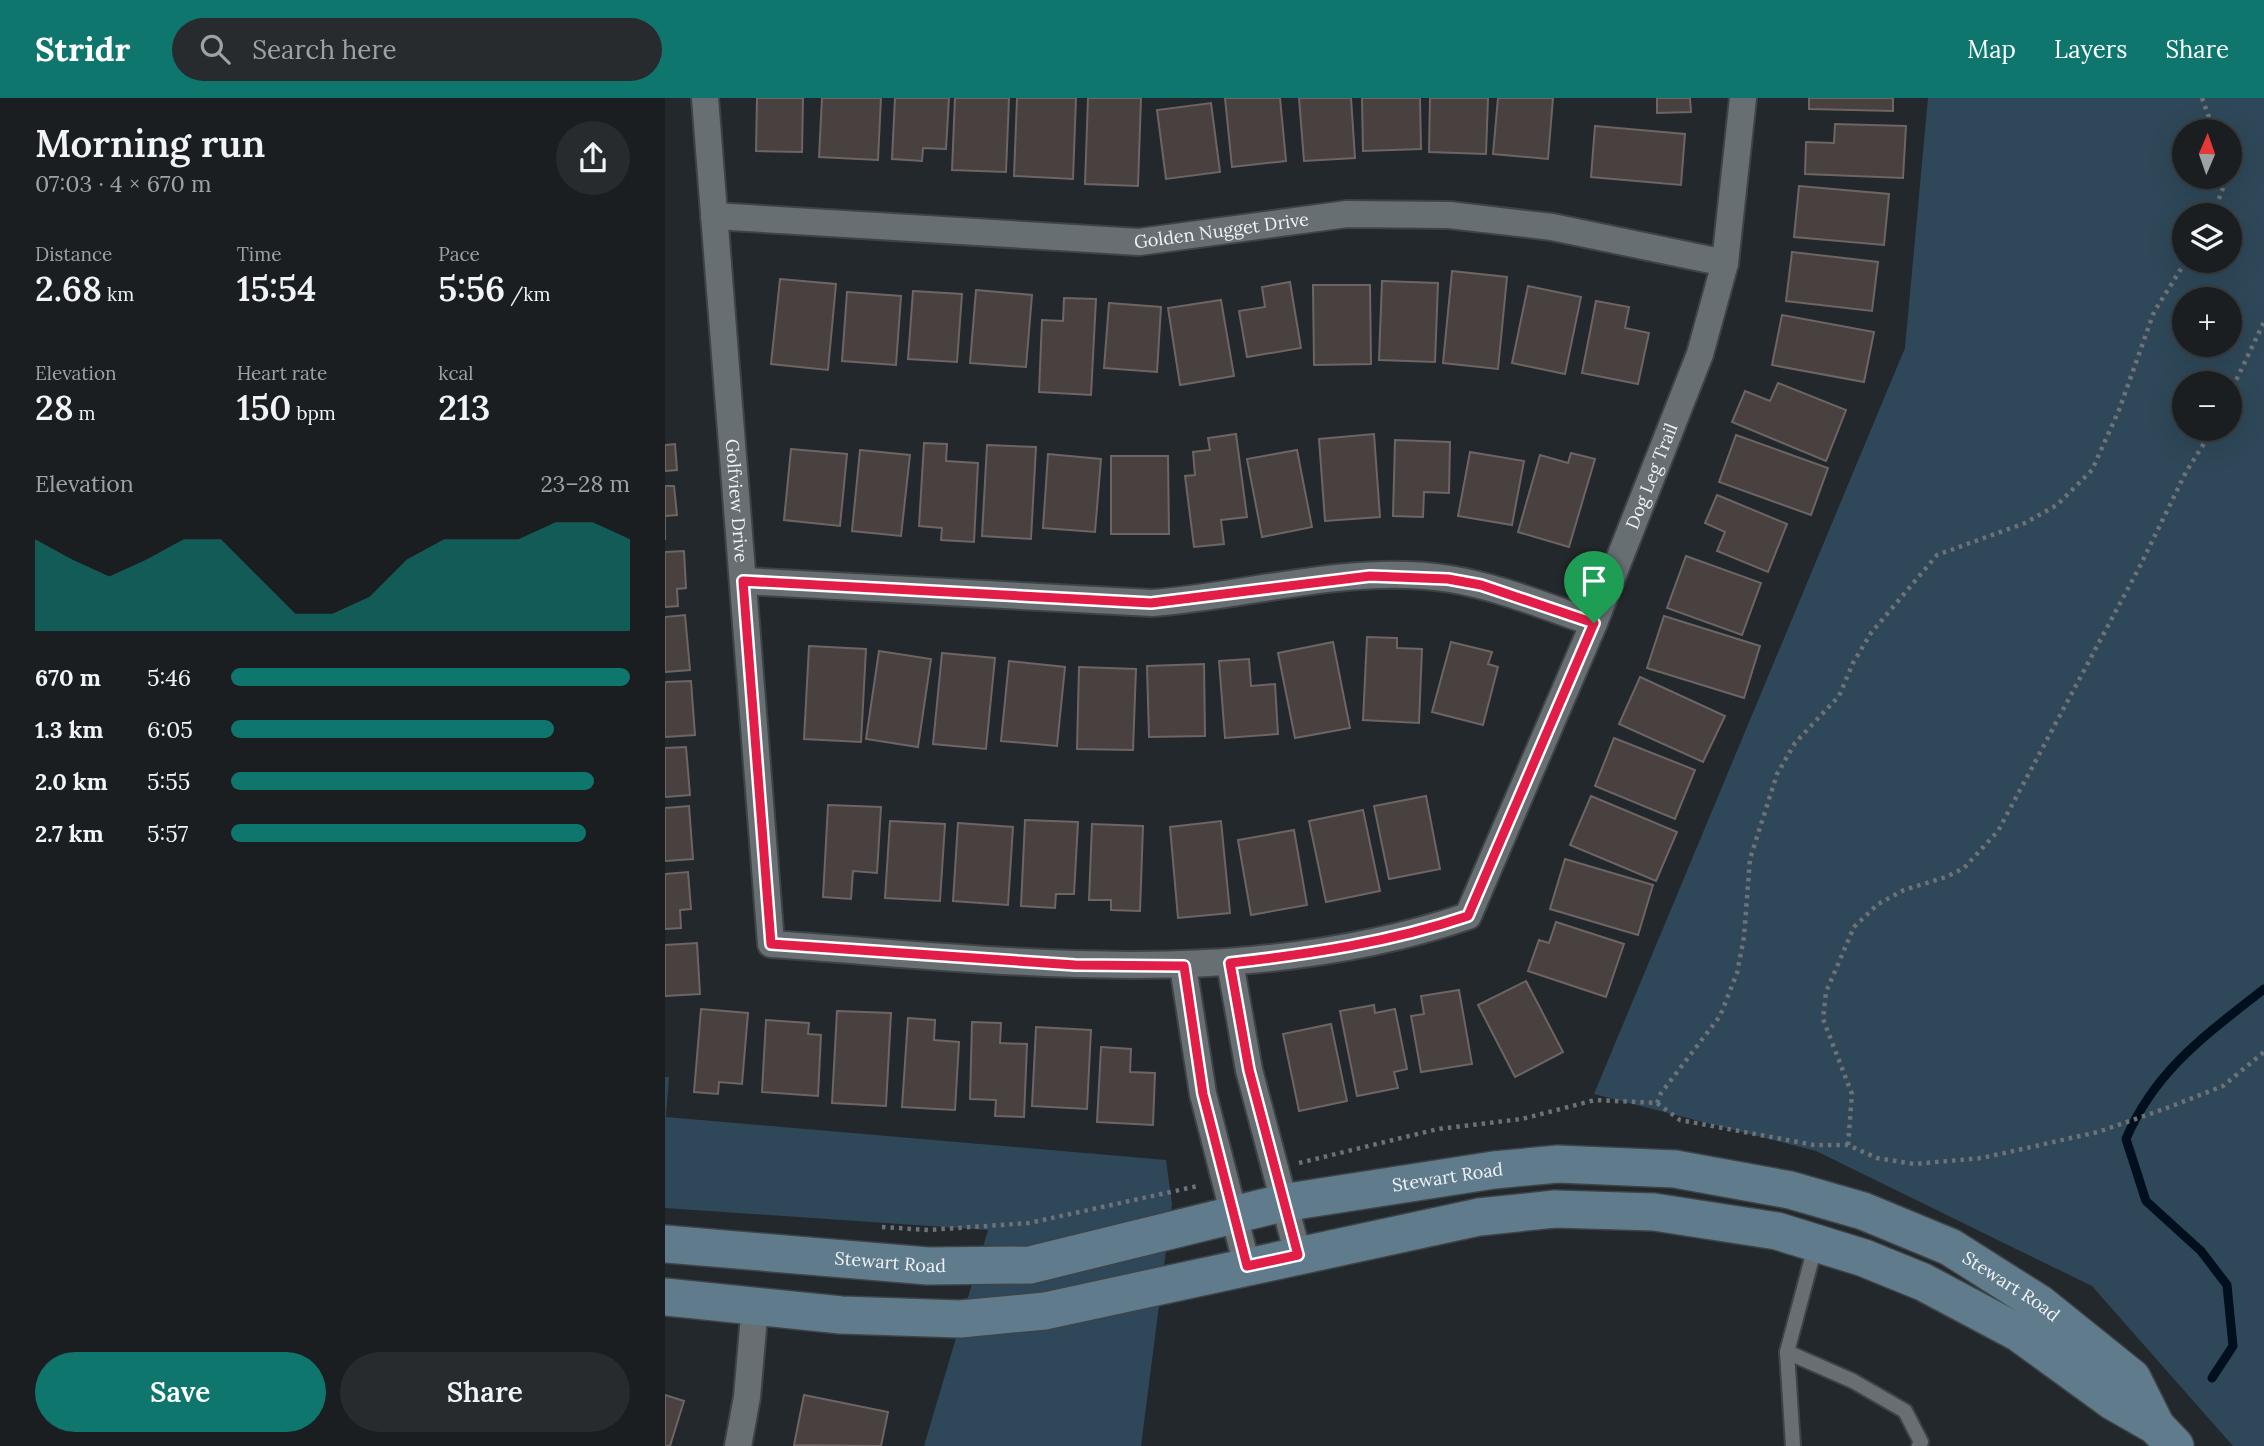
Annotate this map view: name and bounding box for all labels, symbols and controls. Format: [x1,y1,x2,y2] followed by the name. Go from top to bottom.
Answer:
[172,18,662,81] search box
[35,28,130,70] text: Stridr
[196,30,234,68] icon: search
[252,33,397,66] text: Search here
[1967,34,2016,65] text: Map
[2054,34,2127,65] text: Layers
[2165,34,2229,65] text: Share
[35,119,265,167] text: Morning run
[2172,119,2242,189] north arrow
[2172,119,2242,441] map controls
[556,121,630,195] button: share
[35,169,211,198] text: 07:03 · 4 × 670 m
[2172,203,2242,273] button: layers
[1133,207,1310,254] street label: Golden Nugget Drive
[35,242,112,266] text: Distance
[237,242,281,266] text: Time
[438,242,480,266] text: Pace
[35,266,102,311] text: 2.68
[237,266,316,311] text: 15:54
[438,266,505,311] text: 5:56
[102,282,134,306] text: km
[505,282,550,306] text: /km
[2172,287,2242,357] button: +
[35,361,117,385] text: Elevation
[237,361,327,385] text: Heart rate
[438,361,473,385] text: kcal
[2172,371,2242,441] button: −
[35,385,74,430] text: 28
[237,385,291,430] text: 150
[438,385,490,430] text: 213
[74,401,96,425] text: m
[291,401,336,425] text: bpm
[1620,420,1683,532] street label: Dog Leg Trail
[721,438,753,563] street label: Golfview Drive
[35,469,134,498] text: Elevation
[540,469,630,498] text: 23–28 m
[1564,551,1624,623] pin
[1575,562,1613,600] icon: arrive
[35,663,101,692] text: 670 m
[147,663,191,692] text: 5:46
[35,715,103,744] text: 1.3 km
[147,715,193,744] text: 6:05
[35,767,108,796] text: 2.0 km
[147,767,190,796] text: 5:55
[35,819,104,848] text: 2.7 km
[147,819,188,848] text: 5:57
[1391,1157,1504,1197] street label: Stewart Road
[834,1246,946,1277] street label: Stewart Road
[1958,1246,2065,1326] street label: Stewart Road
[35,1352,326,1432] button: Save
[340,1352,630,1432] button: Share

